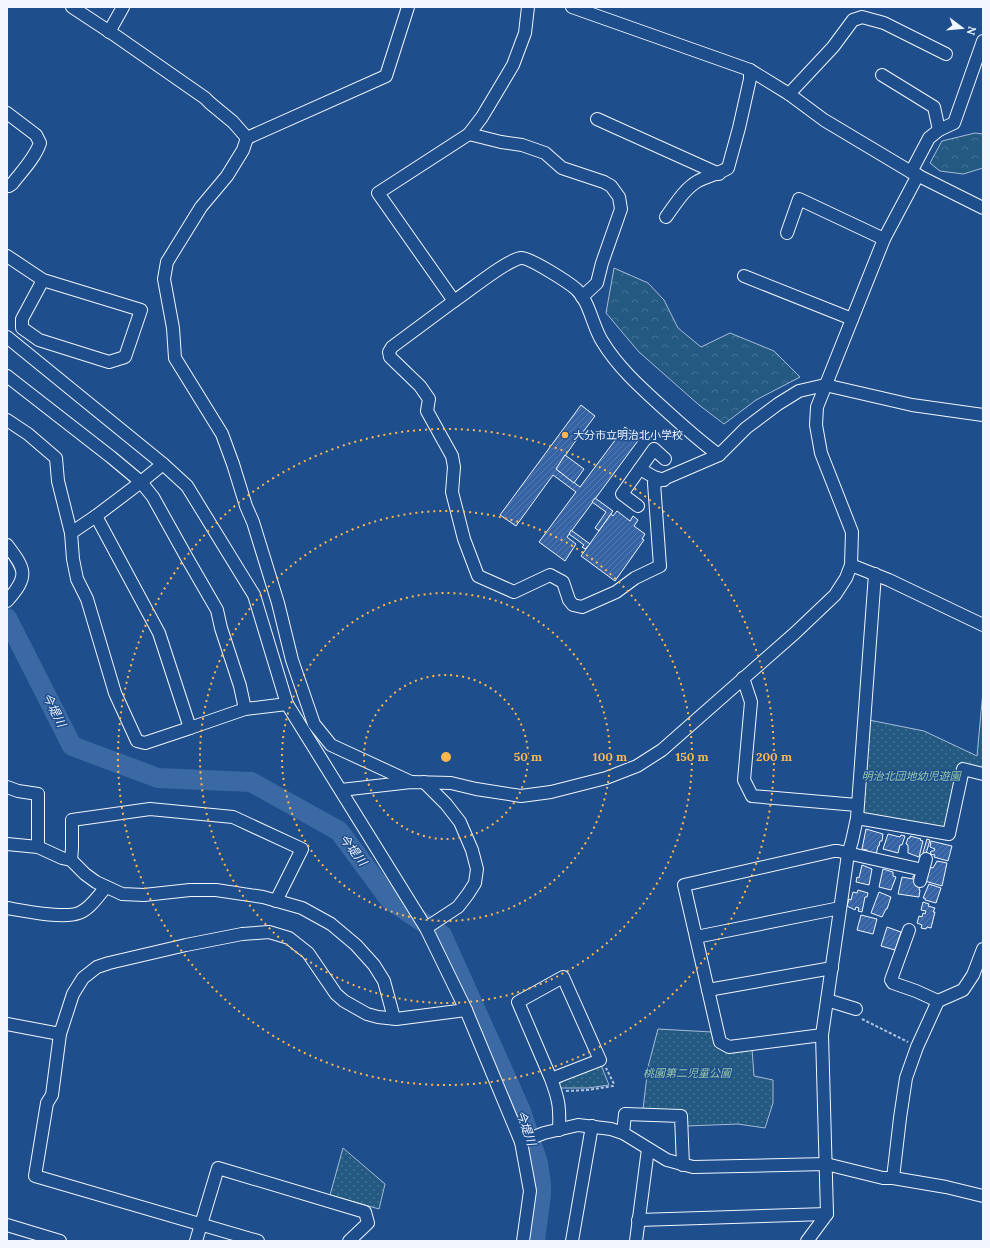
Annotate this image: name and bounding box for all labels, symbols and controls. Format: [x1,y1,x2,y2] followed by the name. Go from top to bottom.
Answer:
[942,8,982,48] north arrow
[964,25,980,37] text: N
[573,428,683,442] place label: 大分市立明治北小学校
[560,430,570,440] marker: 大分市立明治北小学校
[40,690,70,731] water label: 今堤川
[514,749,542,764] text: 50 m
[593,749,627,764] text: 100 m
[675,749,709,764] text: 150 m
[756,749,792,764] text: 200 m
[439,750,453,764] centre of rings
[862,769,962,783] park label: 明治北団地幼児遊園
[336,831,372,870] water label: 今堤川
[643,1066,733,1080] park label: 桃園第二児童公園
[514,1108,540,1149] water label: 今堤川

